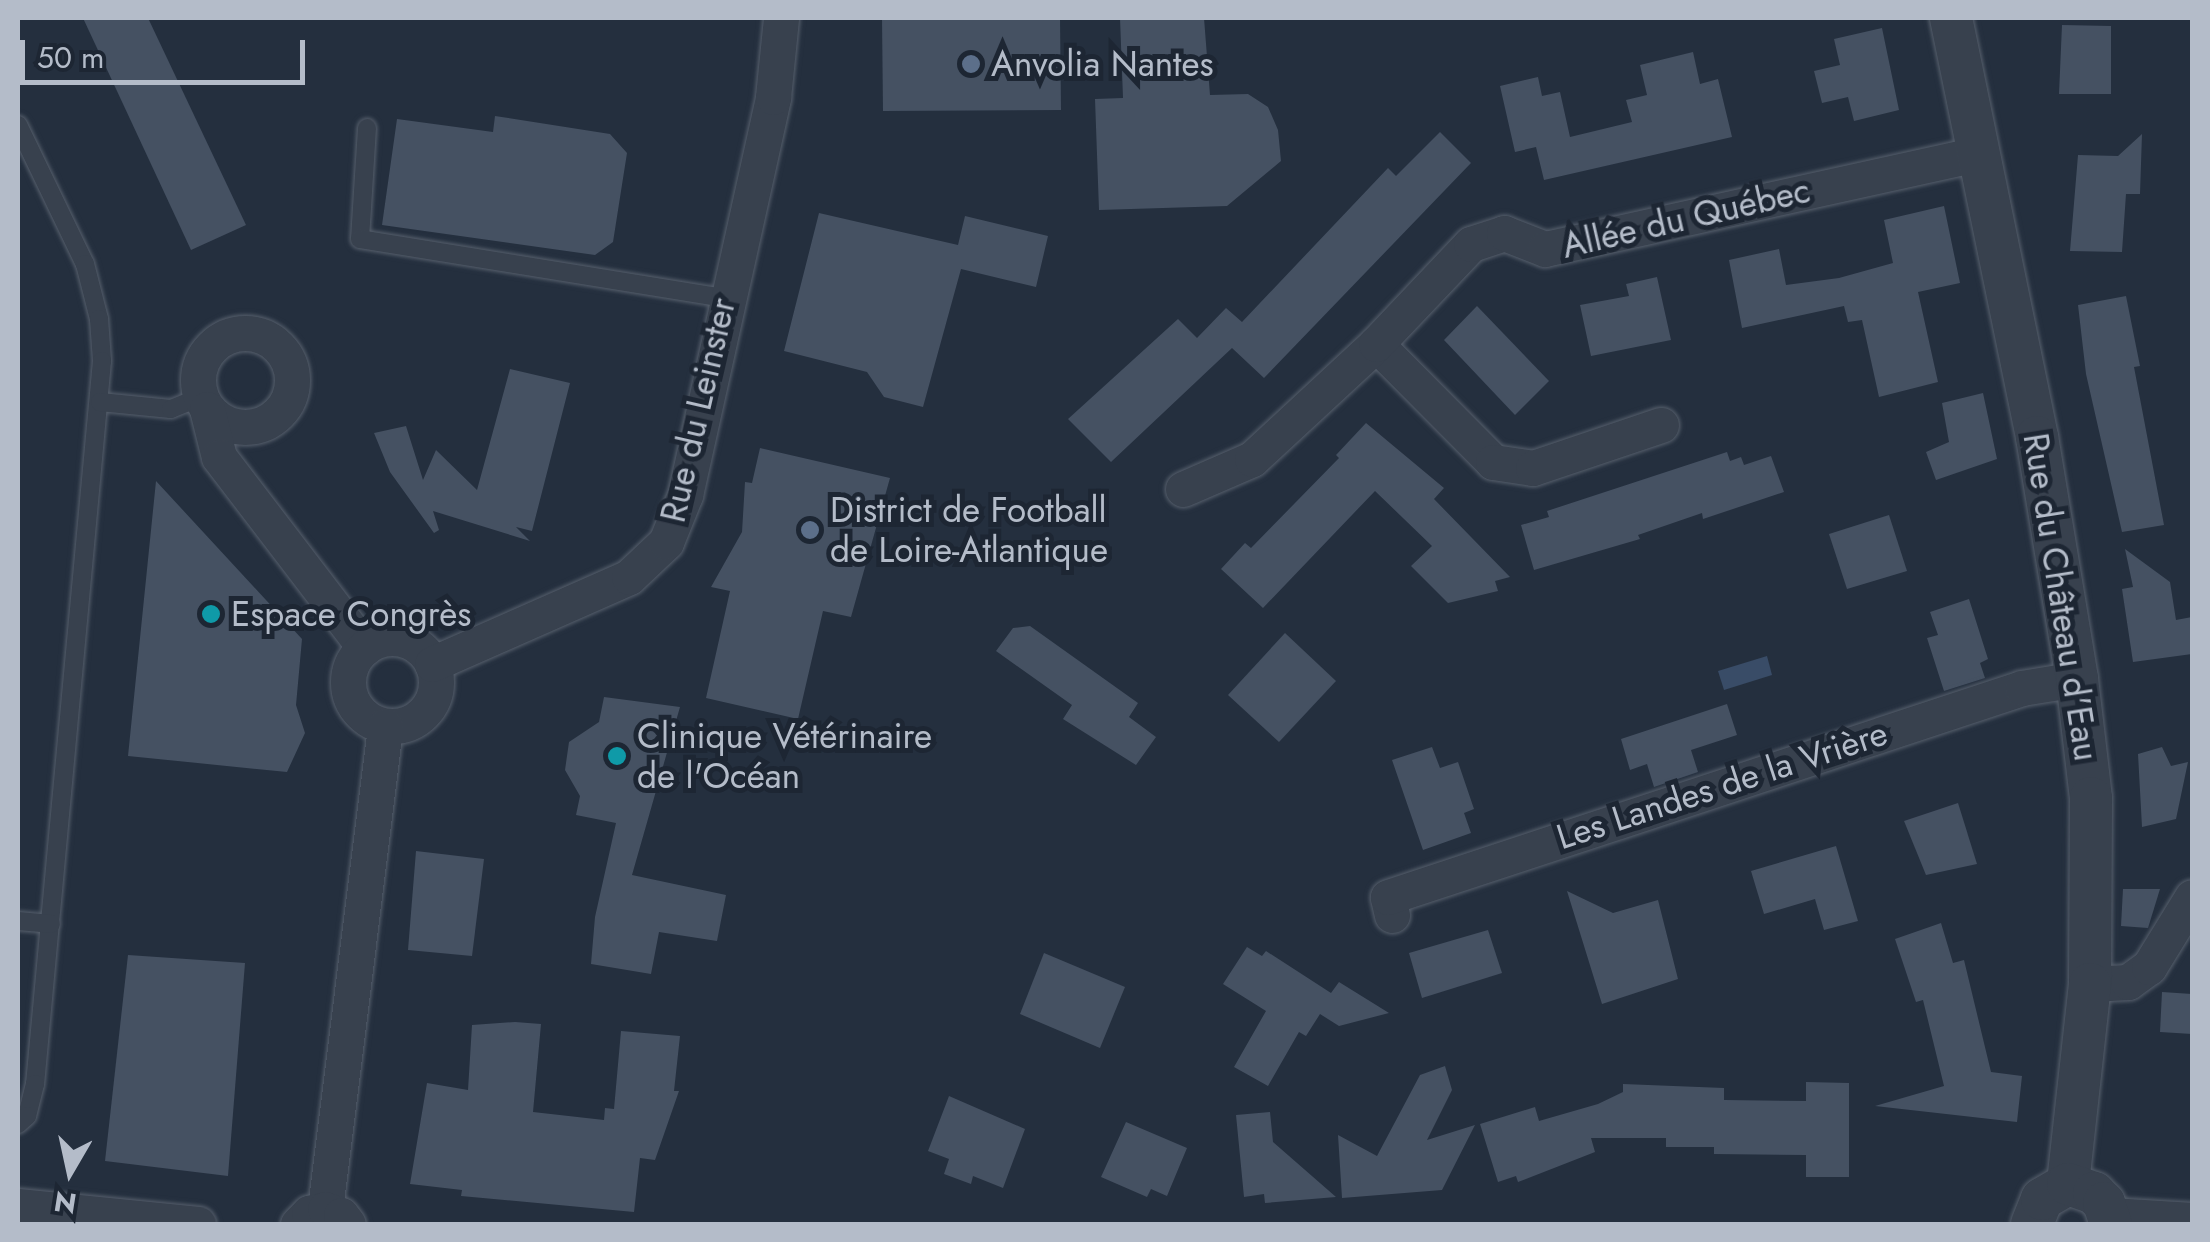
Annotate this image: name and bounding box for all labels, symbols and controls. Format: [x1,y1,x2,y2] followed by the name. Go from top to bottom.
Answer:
[25,20,310,82] scale bar
[37,36,104,79] text: 50 m
[991,43,1214,85] place label: Anvolia Nantes
[960,53,982,75] marker: Anvolia Nantes
[1558,169,1814,267] street label: Allée du Québec
[652,294,744,526] street label: Rue du Leinster
[2014,430,2108,764] street label: Rue du Château d'Eau
[830,489,1108,571] place label: District de Football de Loire-Atlantique
[799,519,821,541] marker: District de Football de Loire-Atlantique
[231,593,471,635] place label: Espace Congrès
[200,603,222,625] marker: Espace Congrès
[1551,712,1893,858] street label: Les Landes de la Vrière
[637,715,932,797] place label: Clinique Vétérinaire de l'Océan
[606,745,628,767] marker: Clinique Vétérinaire de l'Océan
[20,1122,120,1222] north arrow
[51,1180,79,1224] text: N

